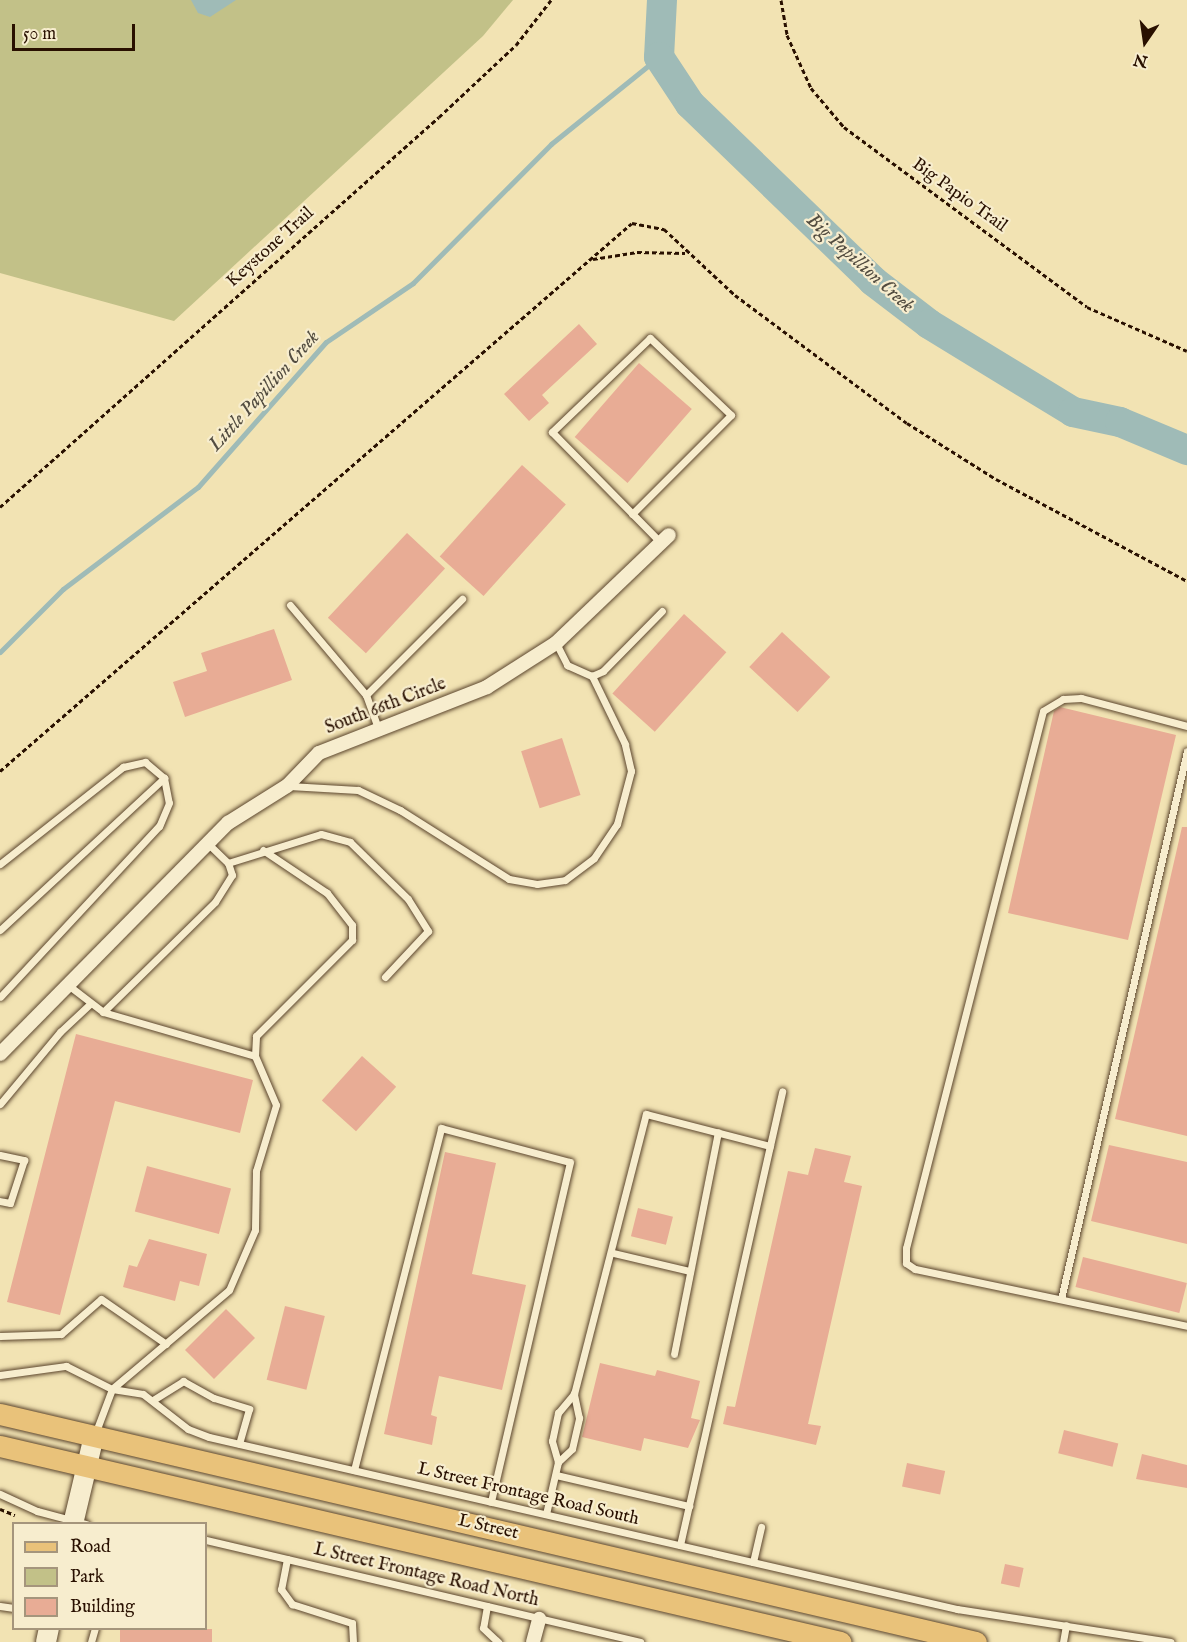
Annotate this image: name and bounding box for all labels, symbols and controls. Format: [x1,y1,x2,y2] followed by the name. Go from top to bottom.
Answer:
[15,12,138,50] scale bar
[1115,12,1175,72] north arrow
[23,23,56,46] text: 50 m
[1132,48,1150,71] text: N
[907,154,1011,238] street label: Big Papio Trail
[223,203,319,293] street label: Keystone Trail
[801,208,919,318] water label: Big Papillion Creek
[203,326,325,456] water label: Little Papillion Creek
[322,674,450,740] street label: South 66th Circle
[415,1459,641,1531] street label: L Street Frontage Road South
[456,1511,520,1545] street label: L Street
[12,1522,207,1630] legend
[70,1536,111,1559] text: Road
[312,1540,540,1612] street label: L Street Frontage Road North
[70,1566,104,1589] text: Park
[70,1596,135,1619] text: Building

